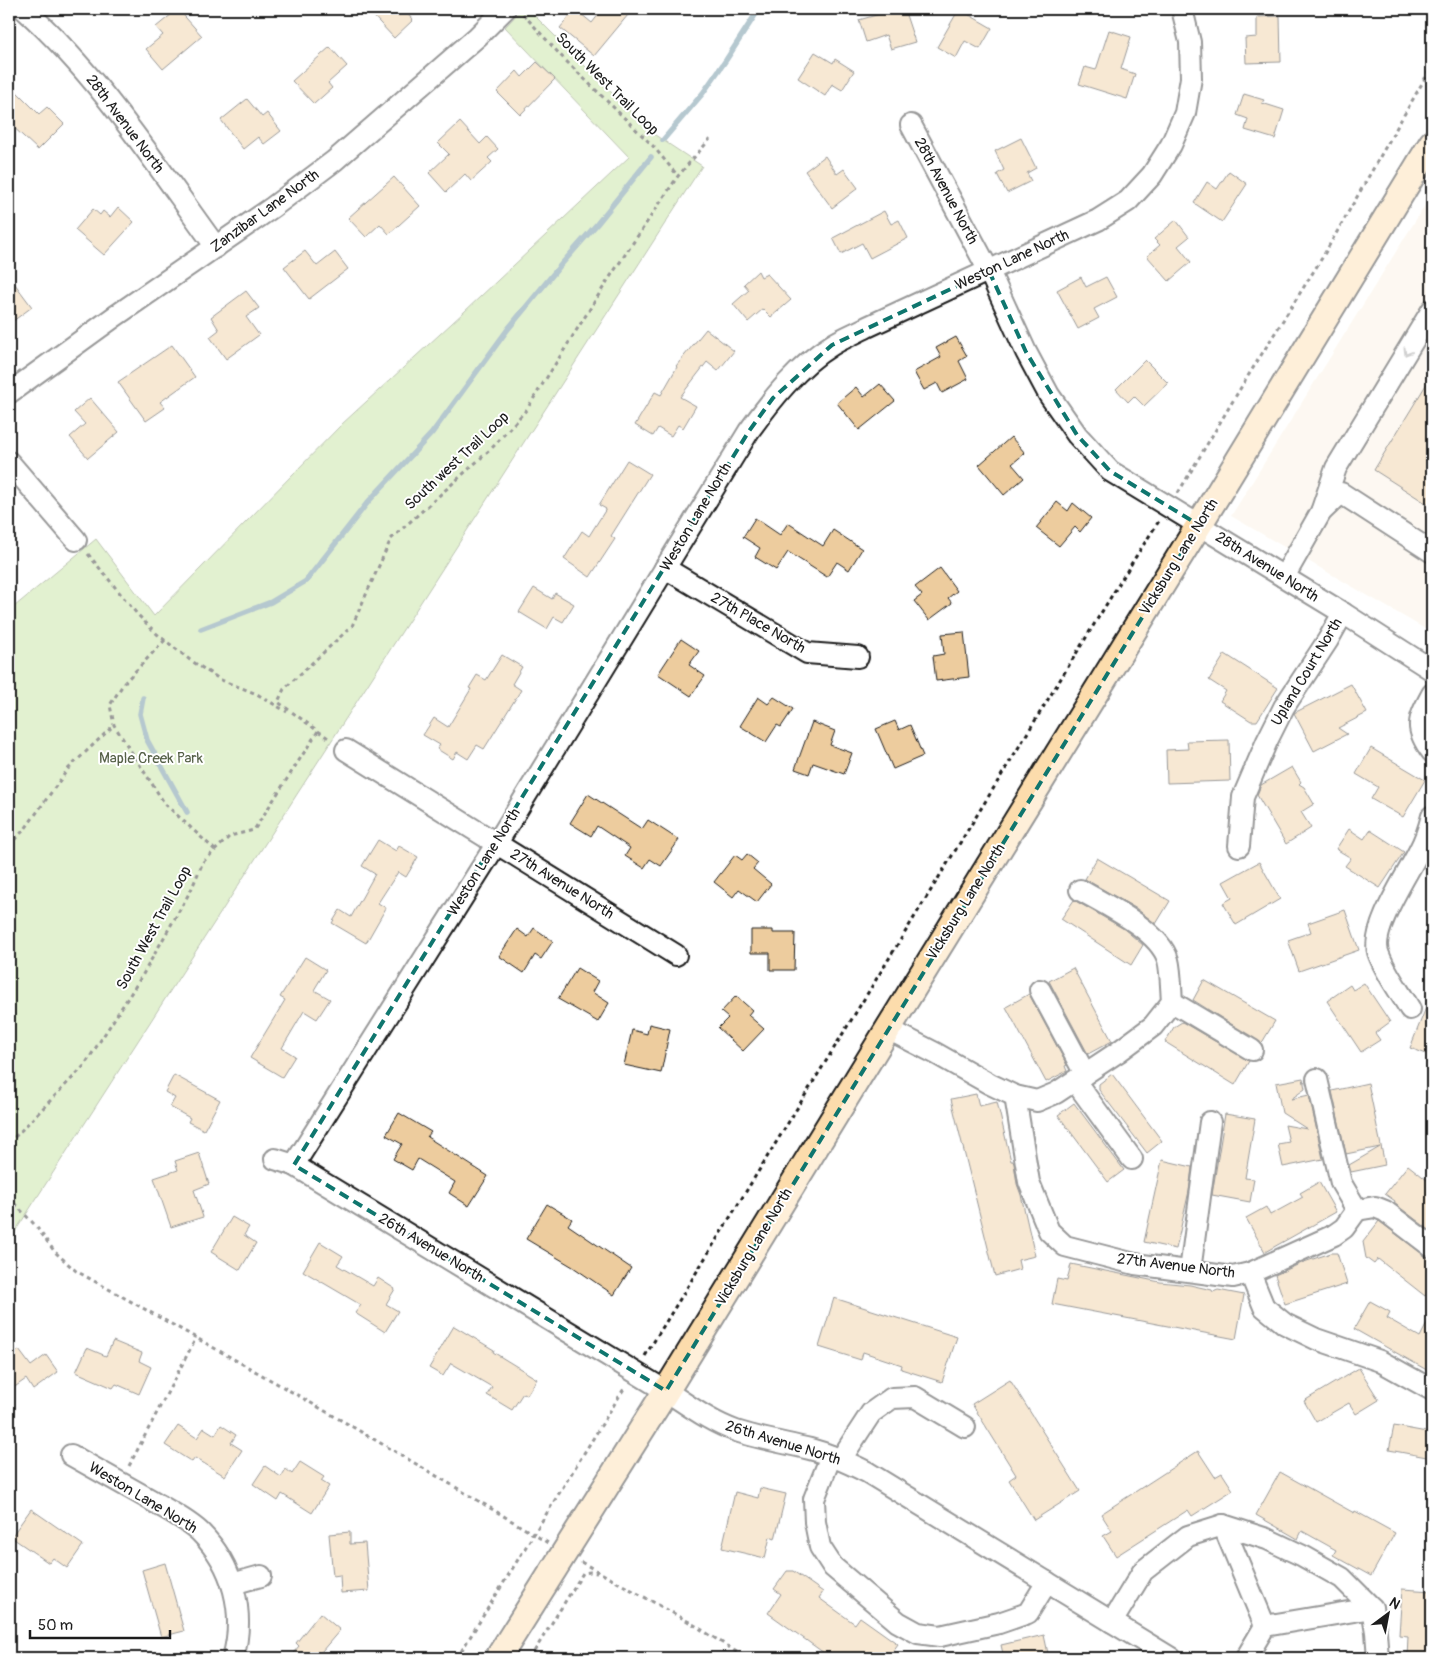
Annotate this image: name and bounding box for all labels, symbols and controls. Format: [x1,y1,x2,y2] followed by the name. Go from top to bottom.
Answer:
[551,28,663,140] street label: South West Trail Loop
[82,71,168,177] street label: 28th Avenue North
[910,134,982,248] street label: 28th Avenue North
[207,165,323,257] street label: Zanzibar Lane North
[952,225,1072,295] street label: Weston Lane North
[1403,346,1413,355] one-way arrow
[401,408,513,514] street label: South west Trail Loop
[656,459,736,575] street label: Weston Lane North
[1135,495,1223,619] street label: Vicksburg Lane North
[1212,528,1322,606] street label: 28th Avenue North
[707,588,809,658] street label: 27th Place North
[1267,615,1347,729] street label: Upland Court North
[99,749,204,768] park label: Maple Creek Park
[443,805,525,919] street label: Weston Lane North
[922,840,1010,964] street label: Vicksburg Lane North
[507,845,617,923] street label: 27th Avenue North
[112,863,196,993] street label: South West Trail Loop
[711,1185,797,1309] street label: Vicksburg Lane North
[375,1209,487,1287] street label: 26th Avenue North
[1116,1249,1236,1283] street label: 27th Avenue North
[723,1416,843,1470] street label: 26th Avenue North
[85,1458,201,1538] street label: Weston Lane North
[1364,1590,1414,1640] north arrow
[1386,1594,1403,1613] text: N
[30,1607,170,1639] scale bar
[38,1616,73,1635] text: 50 m

